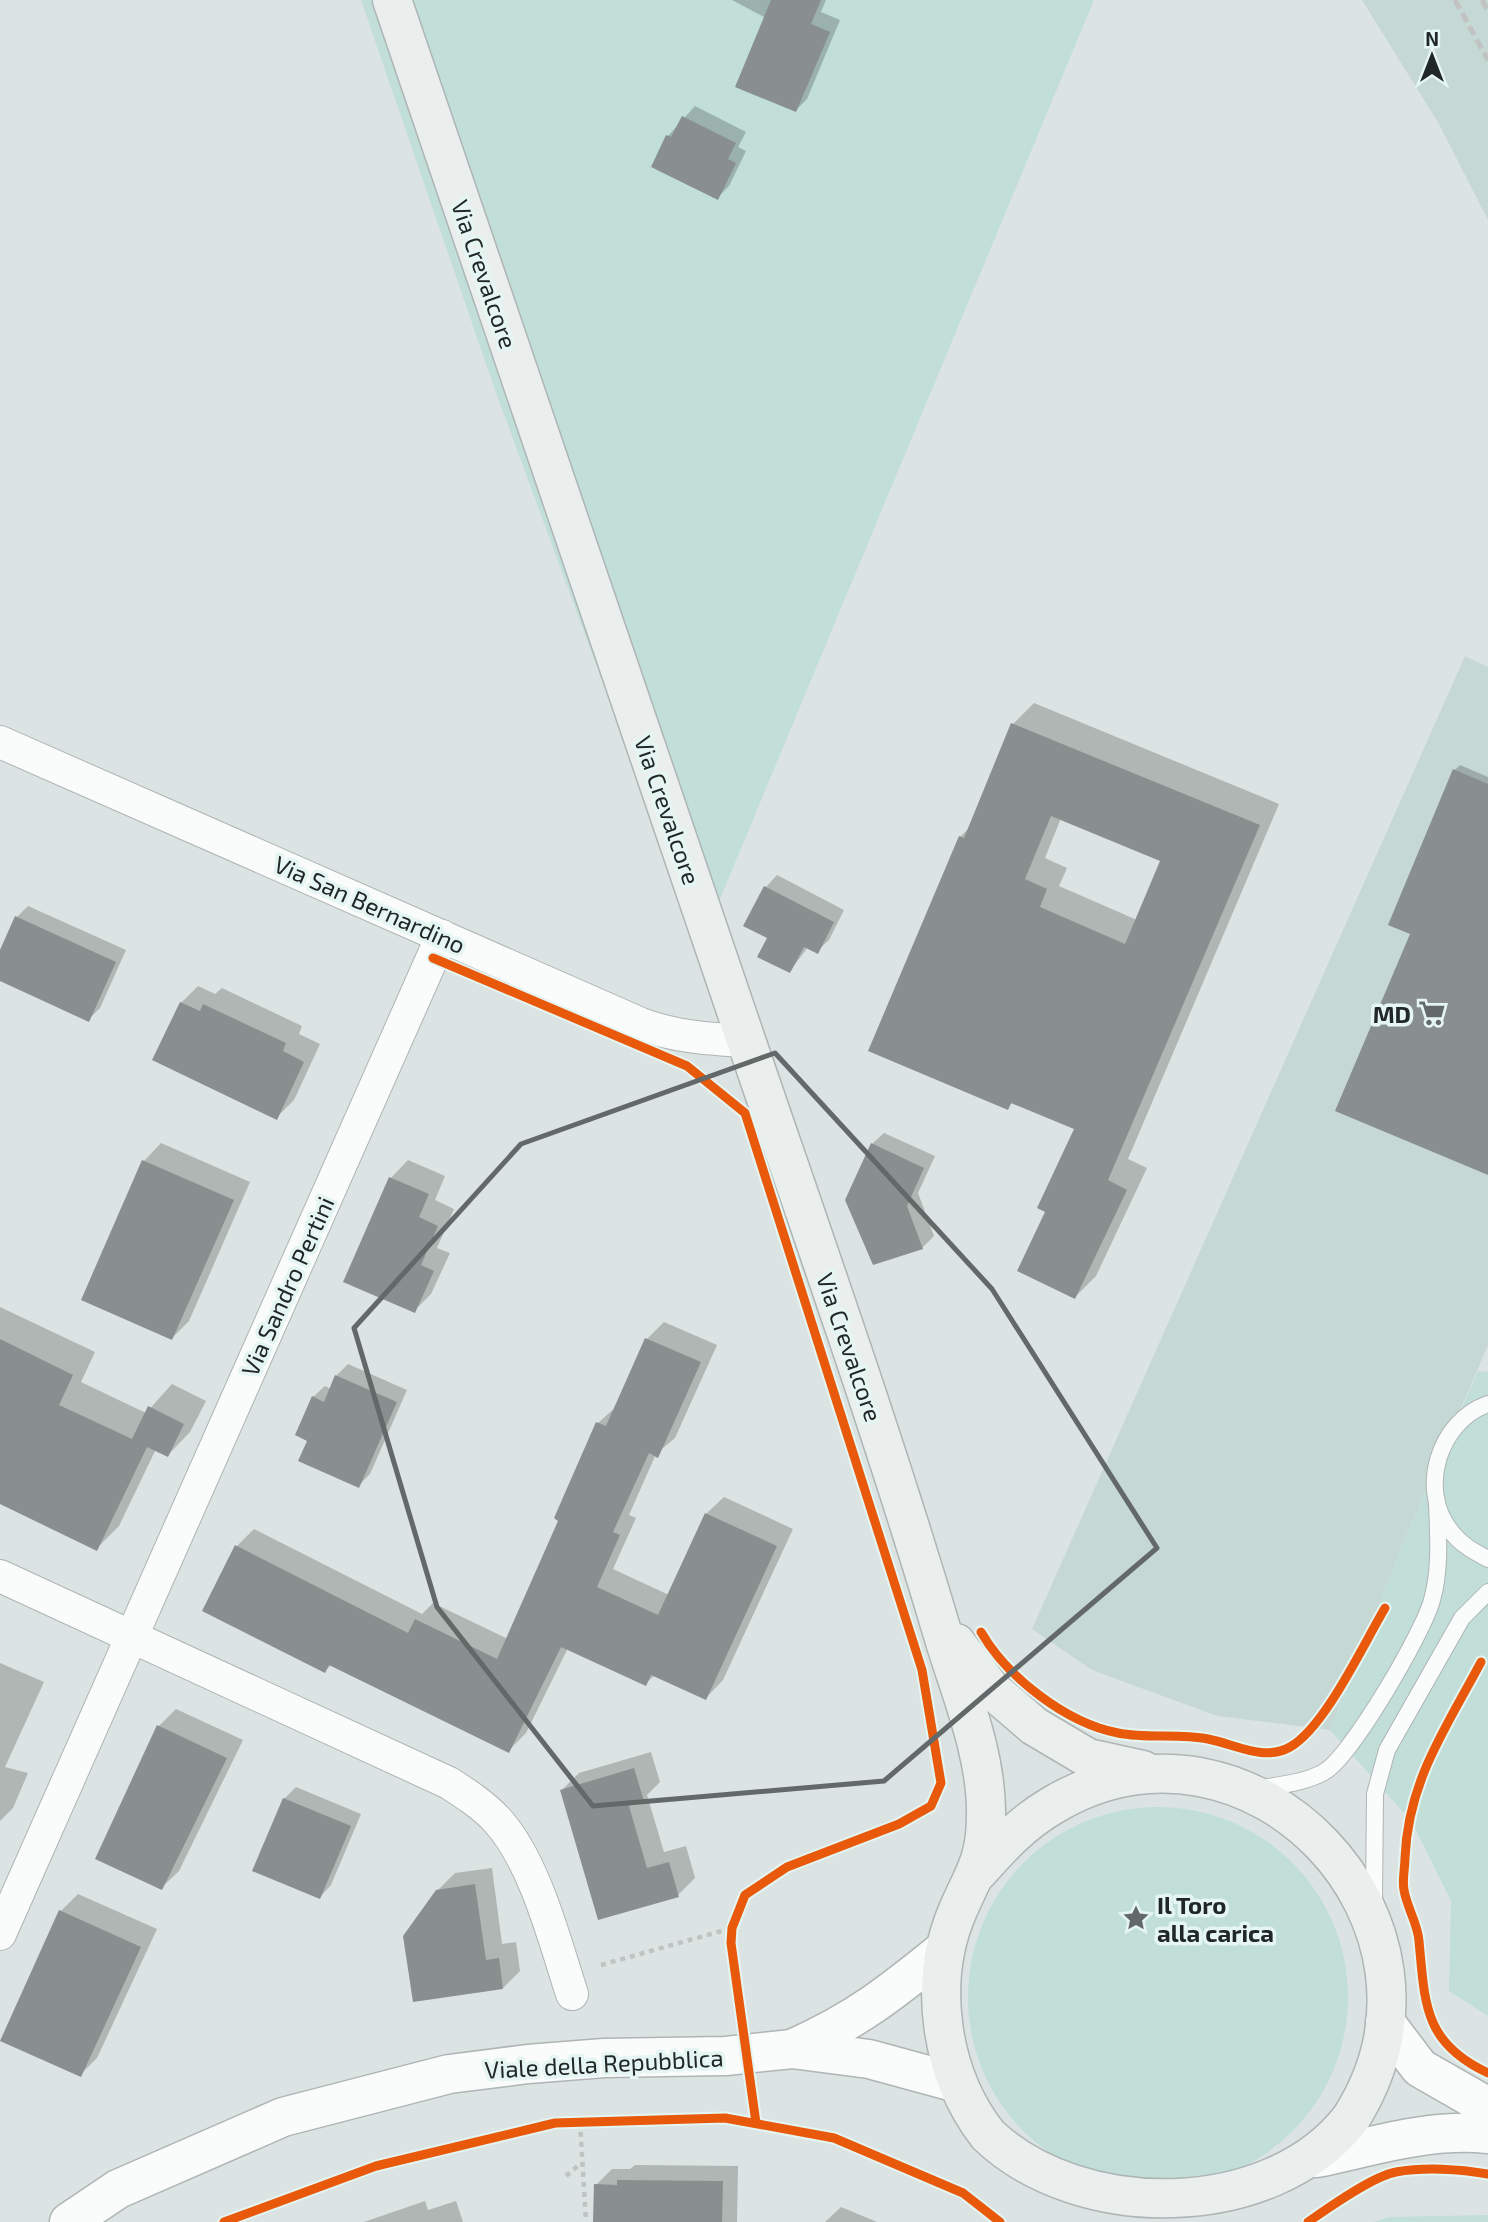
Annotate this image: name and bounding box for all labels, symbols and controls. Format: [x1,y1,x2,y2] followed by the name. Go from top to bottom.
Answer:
[1397,21,1467,91] north arrow
[1425,27,1439,50] text: N
[446,196,524,352] street label: Via Crevalcore
[629,732,707,888] street label: Via Crevalcore
[270,849,470,959] street label: Via San Bernardino
[1417,998,1447,1028] supermarket icon: MD
[1373,999,1411,1028] place label: MD
[234,1192,340,1380] street label: Via Sandro Pertini
[811,1269,889,1425] street label: Via Crevalcore
[1157,1890,1274,1947] place label: Il Toro alla carica
[1121,1903,1151,1933] place icon: Il Toro alla carica
[484,2042,724,2084] street label: Viale della Repubblica

